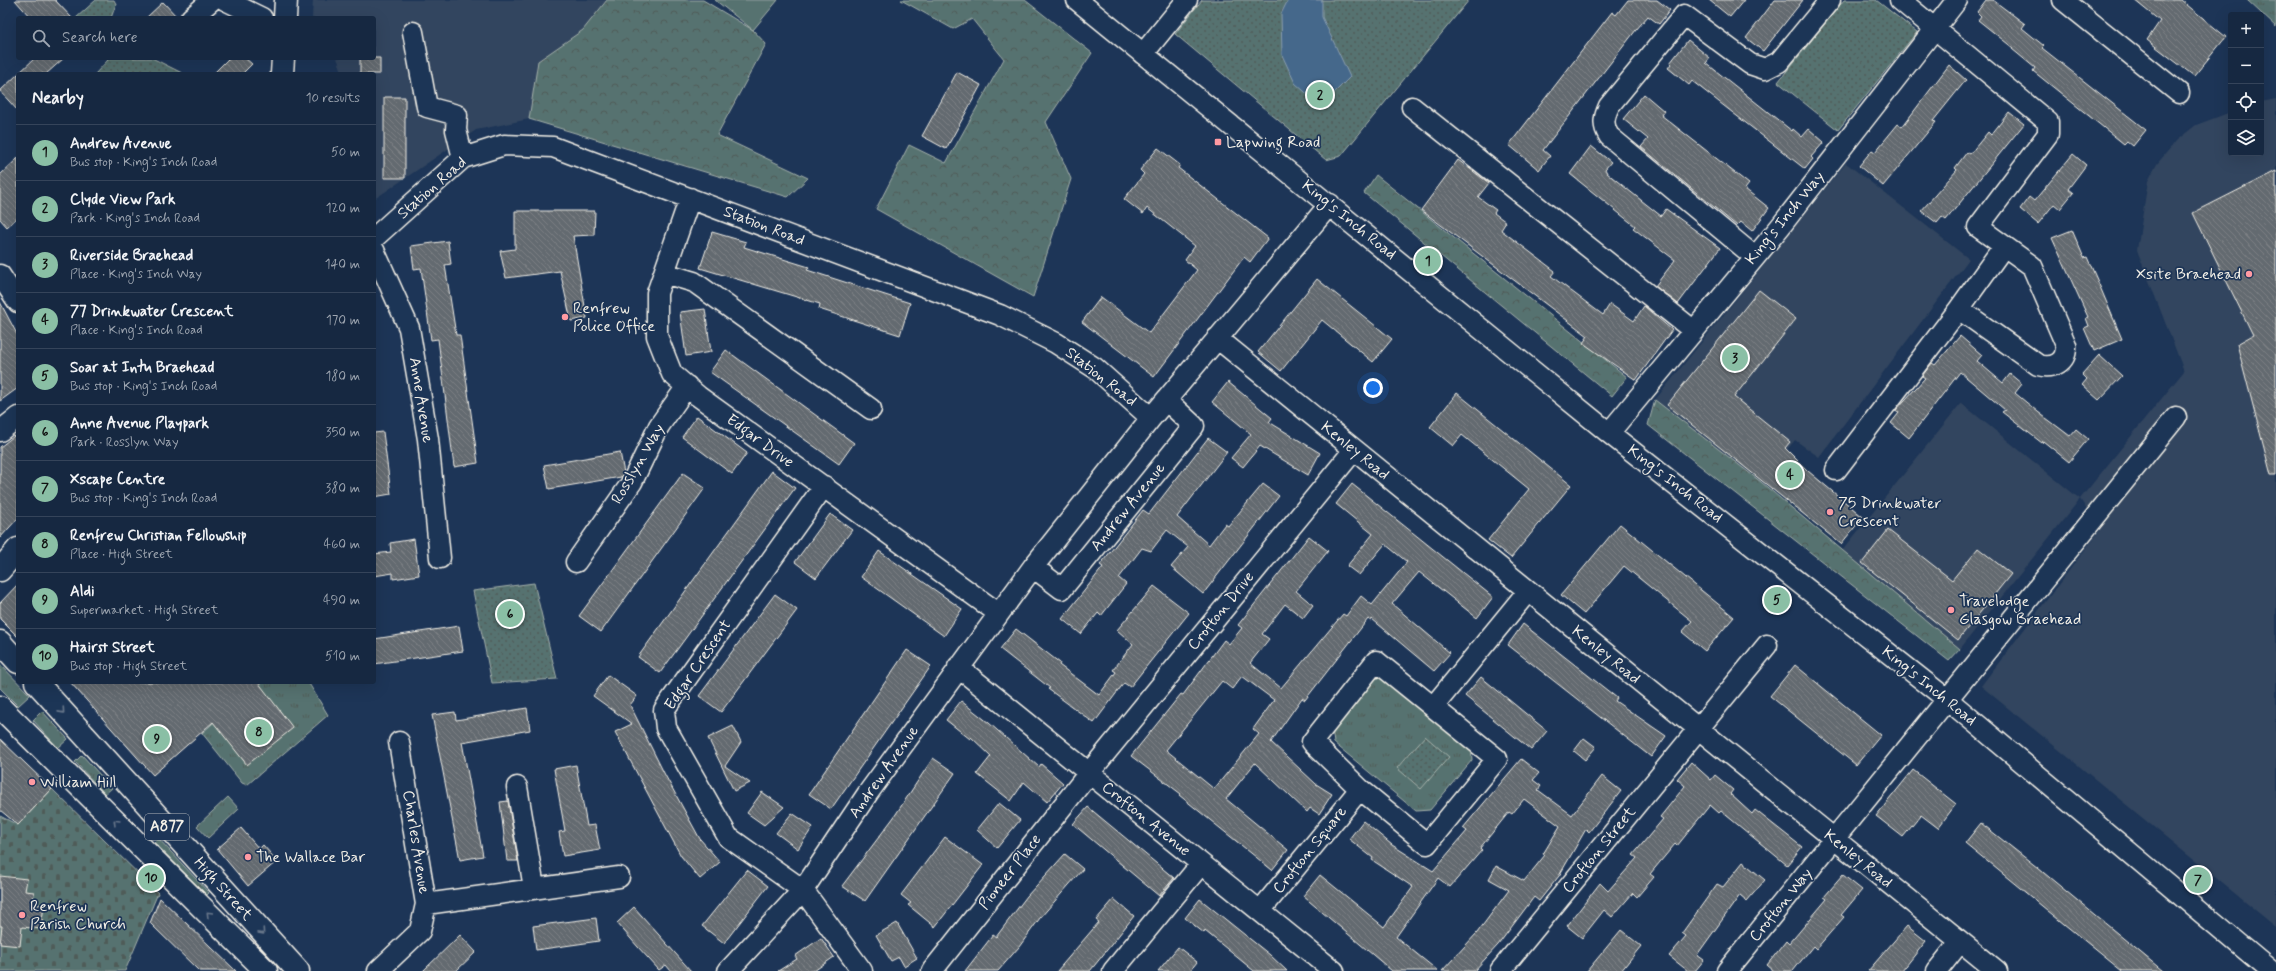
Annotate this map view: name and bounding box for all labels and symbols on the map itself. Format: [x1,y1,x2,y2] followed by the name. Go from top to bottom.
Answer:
[1307,80,1333,110] pin: 2
[1226,132,1320,154] place label: Lapwing Road
[1213,137,1223,147] marker: Lapwing Road
[393,152,471,224] street label: Station Road
[1741,167,1830,270] street label: King's Inch Way
[1297,175,1401,265] street label: King's Inch Road
[720,201,808,251] street label: Station Road
[1415,246,1441,276] pin: 1
[2136,264,2241,285] place label: Xsite Braehead
[2244,269,2254,279] marker: Xsite Braehead
[573,298,655,337] place label: Renfrew Police Office
[560,312,570,322] marker: Renfrew Police Office
[1061,342,1141,412] street label: Station Road
[1722,343,1748,373] pin: 3
[404,356,438,445] street label: Anne Avenue
[1363,378,1383,398] your location
[721,409,798,474] street label: Edgar Drive
[1316,417,1394,485] street label: Kenley Road
[607,420,669,508] street label: Rosslyn Way
[1622,440,1727,529] street label: King's Inch Road
[1086,458,1171,556] street label: Andrew Avenue
[1777,460,1803,490] pin: 4
[1838,493,1942,532] place label: 75 Drinkwater Crescent
[1825,507,1835,517] marker: 75 Drinkwater Crescent
[1183,567,1259,655] street label: Crofton Drive
[1764,585,1790,615] pin: 5
[1959,591,2081,630] place label: Travelodge Glasgow Braehead
[497,599,523,629] pin: 6
[1946,605,1956,615] marker: Travelodge Glasgow Braehead
[660,615,737,715] street label: Edgar Crescent
[1567,621,1645,689] street label: Kenley Road
[1877,641,1981,731] street label: King's Inch Road
[58,706,65,714] one-way arrow
[246,717,272,747] pin: 8
[844,721,924,822] street label: Andrew Avenue
[144,724,170,754] pin: 9
[40,772,116,793] place label: William Hill
[27,777,37,787] marker: William Hill
[1097,777,1195,861] street label: Crofton Avenue
[397,789,435,896] street label: Charles Avenue
[1268,801,1352,898] street label: Crofton Square
[1557,802,1641,898] street label: Crofton Street
[145,814,189,840] road number: A877
[113,820,121,827] one-way arrow
[1819,825,1897,893] street label: Kenley Road
[974,830,1046,914] street label: Pioneer Place
[256,847,365,868] place label: The Wallace Bar
[243,852,253,862] marker: The Wallace Bar
[188,853,258,926] street label: High Street
[138,863,164,893] pin: 10
[1745,864,1817,946] street label: Crofton Way
[2185,865,2211,895] pin: 7
[30,896,126,935] place label: Renfrew Parish Church
[17,910,27,920] marker: Renfrew Parish Church
[206,911,214,919] one-way arrow
[258,927,265,934] one-way arrow

